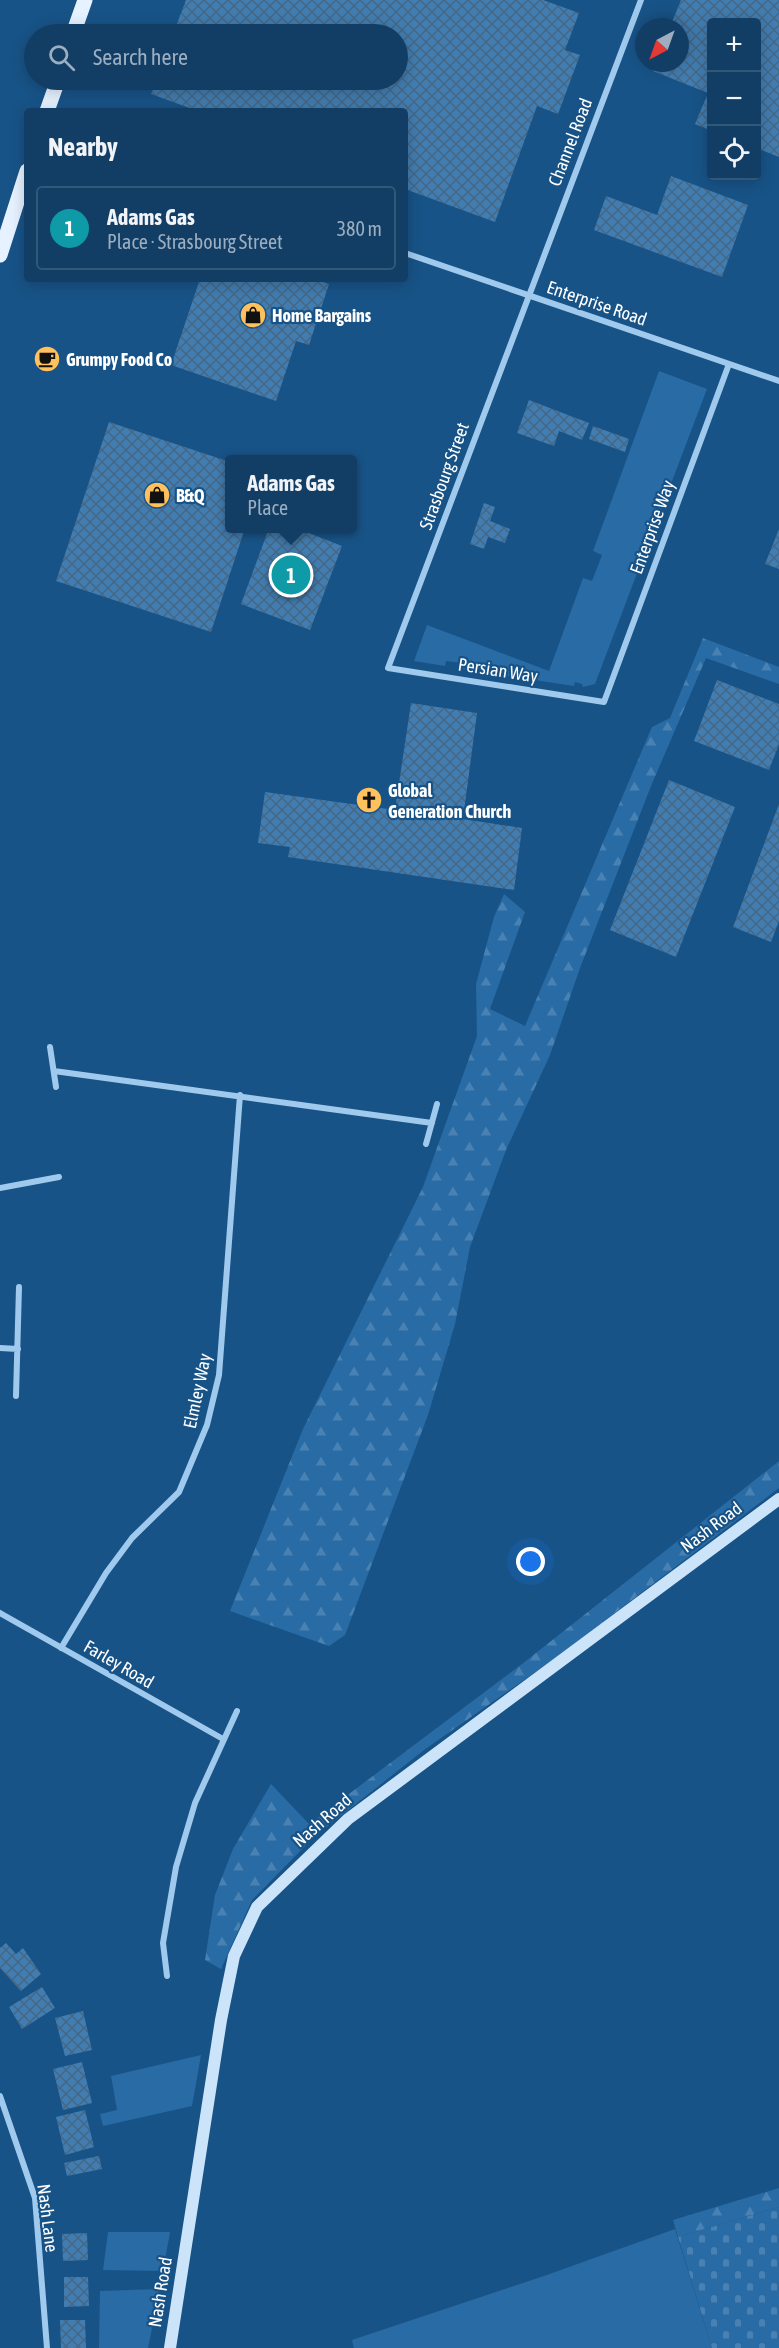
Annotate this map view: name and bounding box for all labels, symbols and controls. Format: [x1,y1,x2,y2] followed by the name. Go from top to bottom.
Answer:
[635,18,689,72] north arrow
[707,18,761,180] map controls
[707,18,761,72] button: +
[24,24,408,90] search box
[45,41,78,74] icon: search
[93,44,188,70] text: Search here
[707,72,761,126] button: −
[544,95,596,189] street label: Channel Road
[707,126,761,180] button: locate
[48,132,118,162] text: Nearby
[107,204,195,230] text: Adams Gas
[65,217,74,240] text: 1
[337,217,382,240] text: 380 m
[107,230,283,253] text: Place · Strasbourg Street
[544,276,650,330] street label: Enterprise Road
[238,300,268,330] shop icon: Home Bargains
[272,305,372,326] place label: Home Bargains
[32,344,62,374] cafe icon: Grumpy Food Co
[66,349,172,370] place label: Grumpy Food Co
[415,420,473,532] street label: Strasbourg Street
[225,455,357,533] popup
[247,470,335,496] text: Adams Gas
[625,477,679,577] street label: Enterprise Way
[142,480,172,510] shop icon: B&Q
[176,485,205,506] place label: B&Q
[247,496,288,519] text: Place
[272,552,310,598] pin: 1
[457,653,539,687] street label: Persian Way
[388,780,511,822] place label: Global Generation Church
[354,785,384,815] church icon: Global Generation Church
[179,1352,215,1430] street label: Elmley Way
[676,1497,746,1557] street label: Nash Road
[516,1547,545,1576] your location
[80,1636,158,1692] street label: Farley Road
[288,1789,356,1851] street label: Nash Road
[33,2183,63,2253] street label: Nash Lane
[144,2255,176,2329] street label: Nash Road

